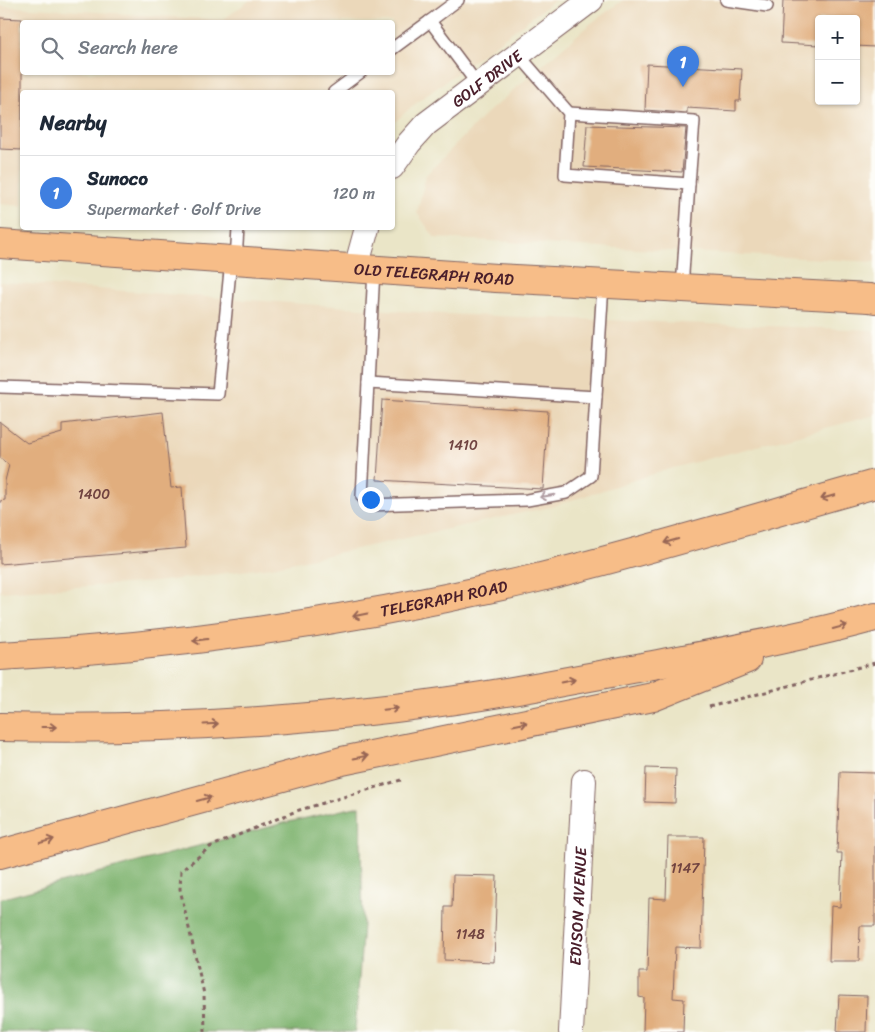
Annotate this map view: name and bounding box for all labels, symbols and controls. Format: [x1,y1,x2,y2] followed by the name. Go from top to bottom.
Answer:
[815,15,860,105] map controls
[815,15,860,60] button: +
[20,20,395,75] search box
[78,31,178,64] text: Search here
[38,34,66,62] icon: search
[445,41,530,115] street label: GOLF DRIVE
[667,46,699,87] pin: 1
[815,60,860,105] button: −
[40,104,106,142] text: Nearby
[87,162,148,195] text: Sunoco
[53,179,59,208] text: 1
[332,179,375,208] text: 120 m
[87,195,261,224] text: Supermarket · Golf Drive
[353,254,515,294] street label: OLD TELEGRAPH ROAD
[448,433,478,458] house number: 1410
[78,482,110,507] house number: 1400
[358,487,384,513] your location
[540,492,556,502] one-way arrow
[820,493,836,503] one-way arrow
[664,536,680,546] one-way arrow
[378,571,511,626] street label: TELEGRAPH ROAD
[353,610,369,620] one-way arrow
[831,621,847,631] one-way arrow
[192,635,208,645] one-way arrow
[560,675,576,685] one-way arrow
[382,704,398,714] one-way arrow
[203,719,219,728] one-way arrow
[512,719,528,728] one-way arrow
[40,723,56,732] one-way arrow
[353,752,369,762] one-way arrow
[195,794,211,803] one-way arrow
[39,836,55,845] one-way arrow
[560,845,596,966] street label: EDISON AVENUE
[671,856,700,881] house number: 1147
[455,922,485,947] house number: 1148

